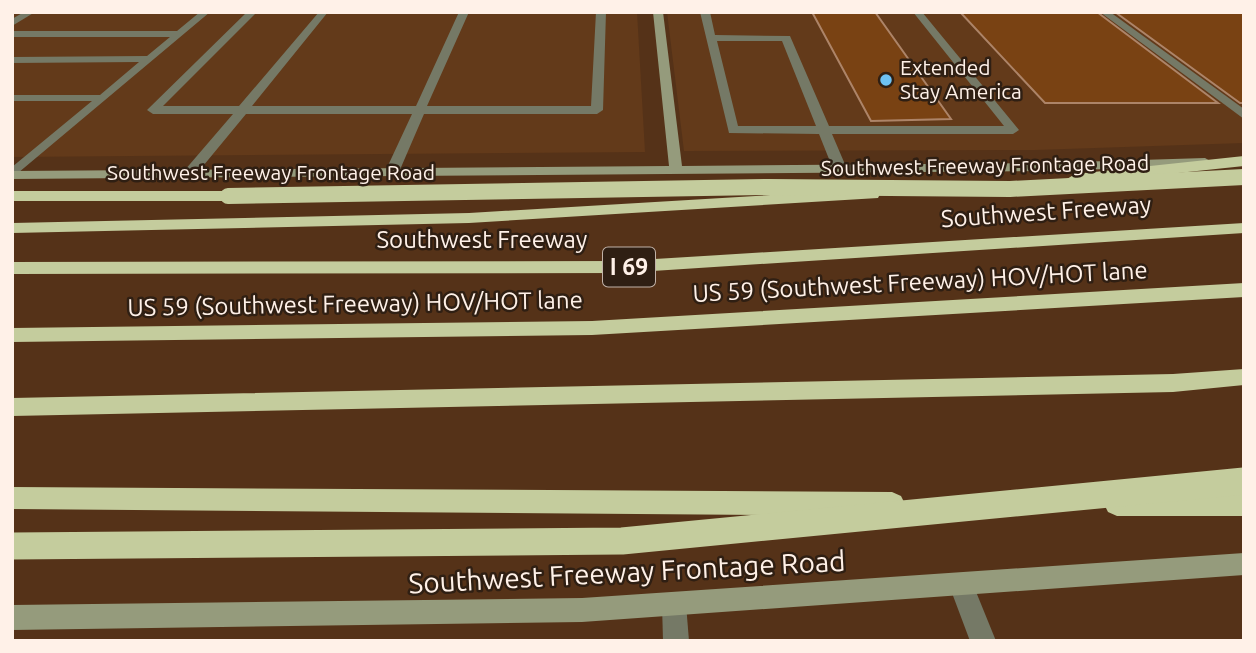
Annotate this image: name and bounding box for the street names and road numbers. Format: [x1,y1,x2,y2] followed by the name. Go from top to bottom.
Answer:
[821,150,1149,180] street label: Southwest Freeway Frontage Road
[107,160,435,184] street label: Southwest Freeway Frontage Road
[940,191,1153,232] street label: Southwest Freeway
[377,226,588,253] street label: Southwest Freeway
[603,248,655,286] road number: I 69
[692,256,1148,307] street label: US 59 (Southwest Freeway) HOV/HOT lane
[127,286,583,321] street label: US 59 (Southwest Freeway) HOV/HOT lane
[408,545,846,598] street label: Southwest Freeway Frontage Road

